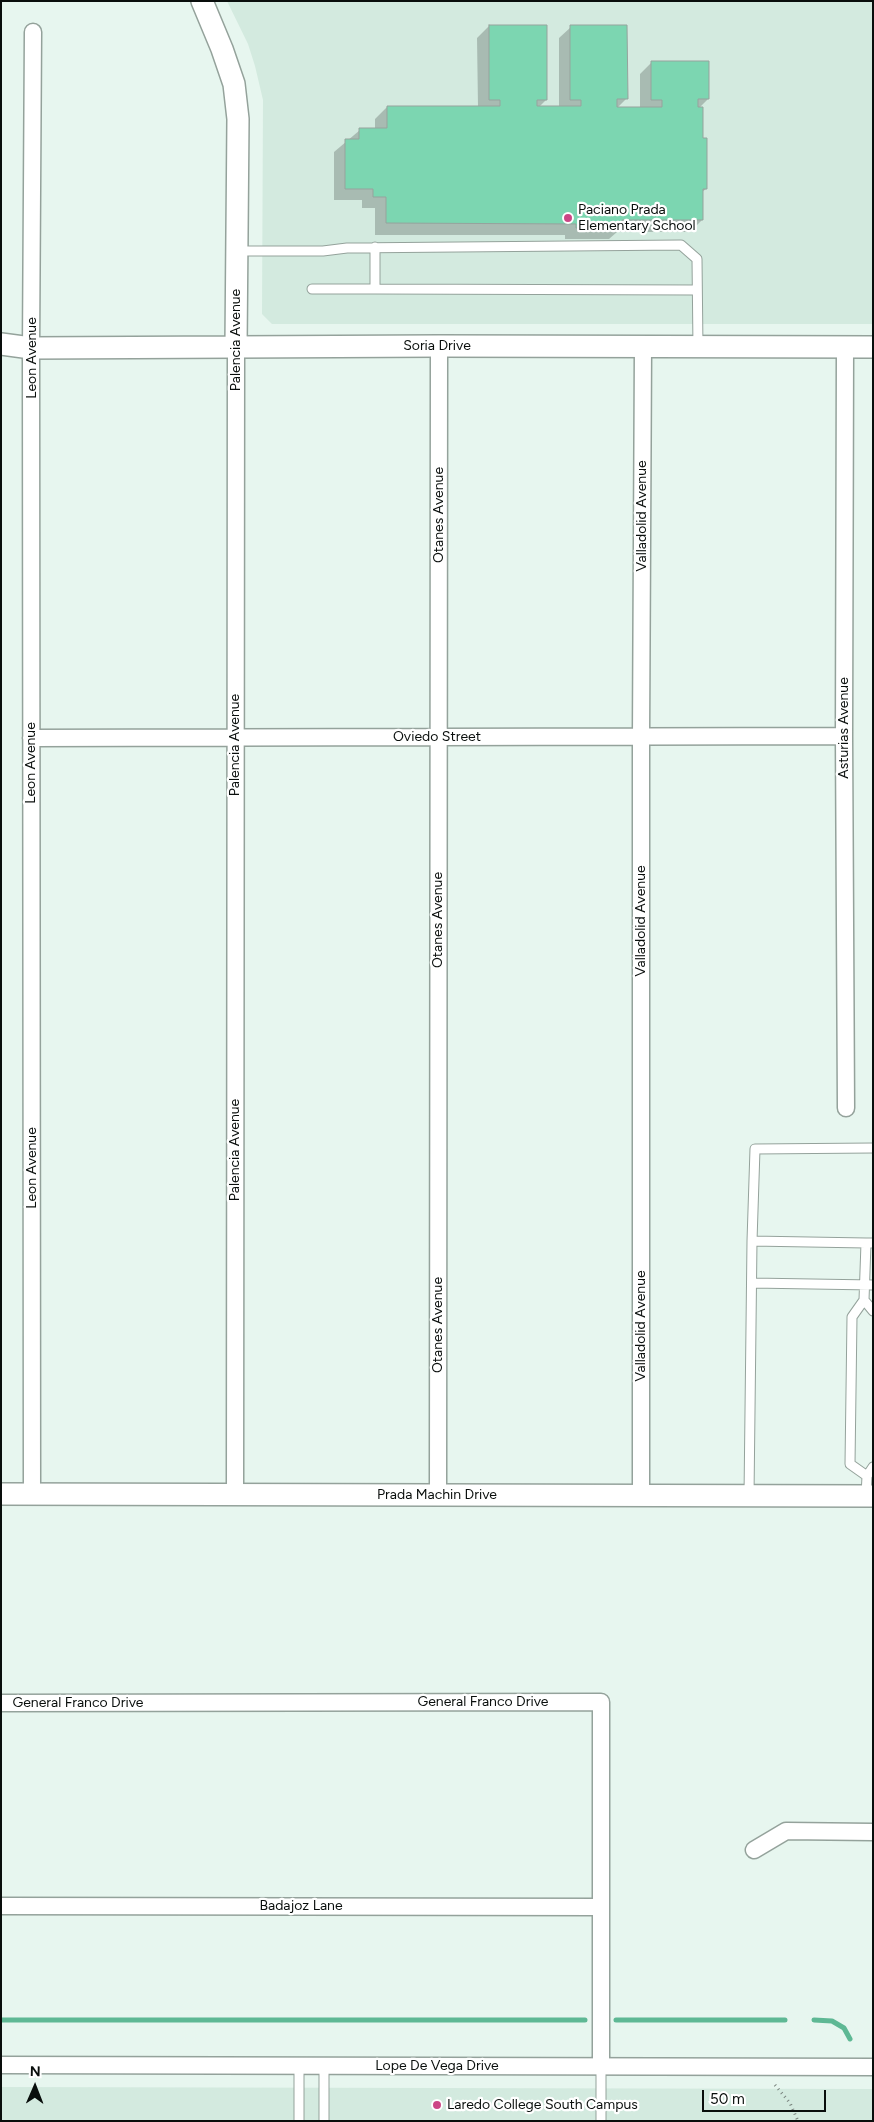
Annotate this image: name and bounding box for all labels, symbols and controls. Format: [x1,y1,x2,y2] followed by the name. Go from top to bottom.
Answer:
[578,202,696,234] place label: Paciano Prada Elementary School
[562,212,574,224] marker: Paciano Prada Elementary School
[228,289,244,391] street label: Palencia Avenue
[24,317,40,399] street label: Leon Avenue
[403,338,471,354] street label: Soria Drive
[634,460,650,572] street label: Valladolid Avenue
[431,467,447,563] street label: Otanes Avenue
[836,677,852,779] street label: Asturias Avenue
[227,694,243,796] street label: Palencia Avenue
[23,722,39,804] street label: Leon Avenue
[393,729,481,745] street label: Oviedo Street
[633,865,649,977] street label: Valladolid Avenue
[430,872,446,968] street label: Otanes Avenue
[227,1099,243,1201] street label: Palencia Avenue
[24,1127,40,1209] street label: Leon Avenue
[633,1270,649,1382] street label: Valladolid Avenue
[430,1277,446,1373] street label: Otanes Avenue
[377,1487,497,1503] street label: Prada Machin Drive
[418,1694,548,1710] street label: General Franco Drive
[13,1695,143,1711] street label: General Franco Drive
[259,1898,343,1914] street label: Badajoz Lane
[375,2058,499,2074] street label: Lope De Vega Drive
[10,2062,60,2112] north arrow
[30,2063,41,2080] text: N
[704,2080,828,2112] scale bar
[710,2090,745,2108] text: 50 m
[447,2097,638,2113] place label: Laredo College South Campus
[431,2099,443,2111] marker: Laredo College South Campus

